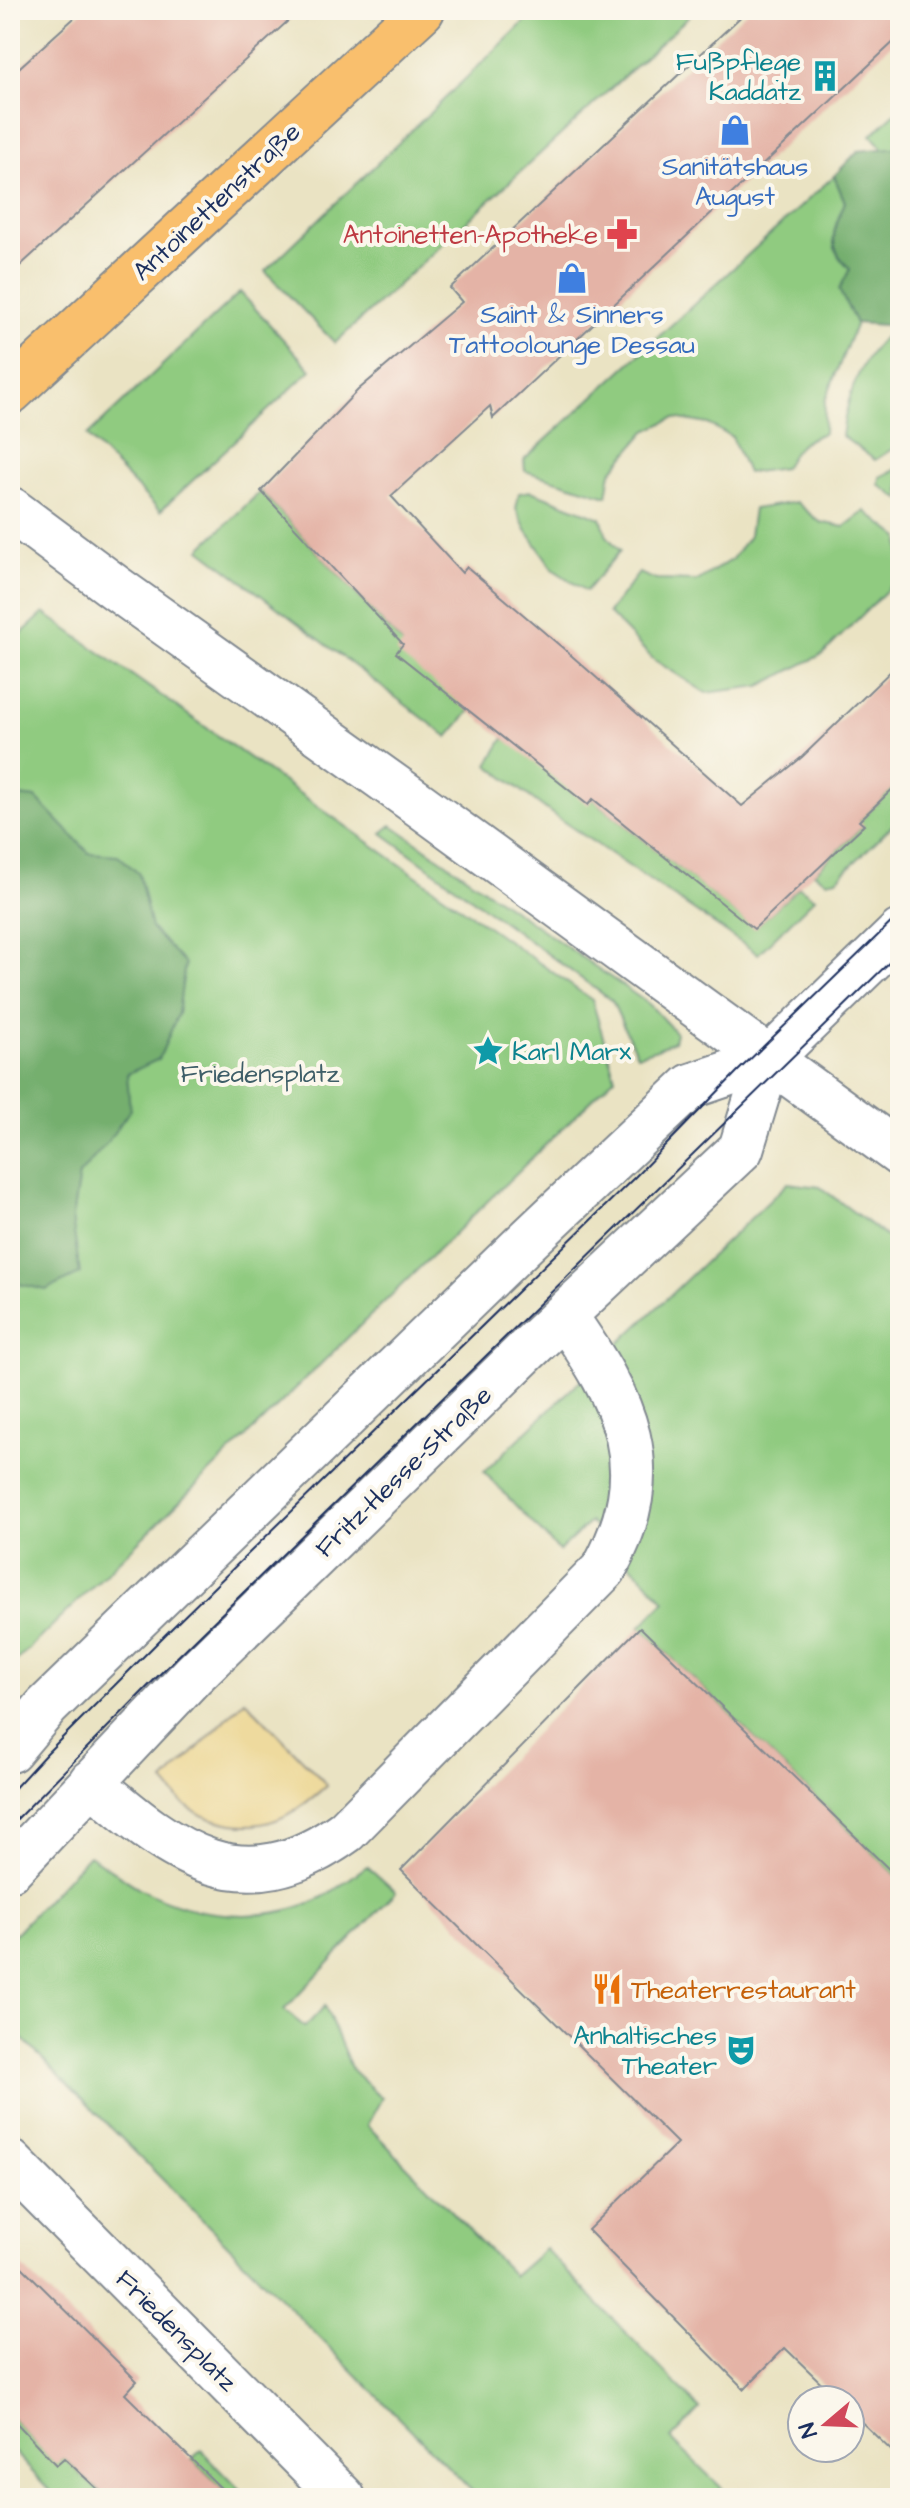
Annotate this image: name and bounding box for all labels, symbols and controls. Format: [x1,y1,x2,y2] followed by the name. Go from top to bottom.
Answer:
[676,44,801,110] place label: Fußpflege Kaddatz
[808,59,842,93] building icon: Fußpflege Kaddatz
[718,113,752,147] shop icon: Sanitätshaus August
[125,114,309,289] street label: Antoinettenstraße
[662,149,808,217] place label: Sanitätshaus August
[343,217,598,253] place label: Antoinetten-Apotheke
[605,217,639,251] pharmacy icon: Antoinetten-Apotheke
[555,261,589,295] shop icon: Saint & Sinners Tattoolounge Dessau
[449,297,695,365] place label: Saint & Sinners Tattoolounge Dessau
[471,1034,505,1068] place icon: Karl Marx
[512,1034,632,1070] place label: Karl Marx
[181,1056,340,1092] park label: Friedensplatz
[307,1378,500,1566] street label: Fritz-Hesse-Straße
[590,1972,624,2006] restaurant icon: Theaterrestaurant
[631,1972,856,2008] place label: Theaterrestaurant
[573,2018,717,2084] place label: Anhaltisches Theater
[724,2033,758,2067] theatre icon: Anhaltisches Theater
[107,2262,245,2400] street label: Friedensplatz
[786,2384,866,2464] north arrow
[792,2418,825,2442] text: N

